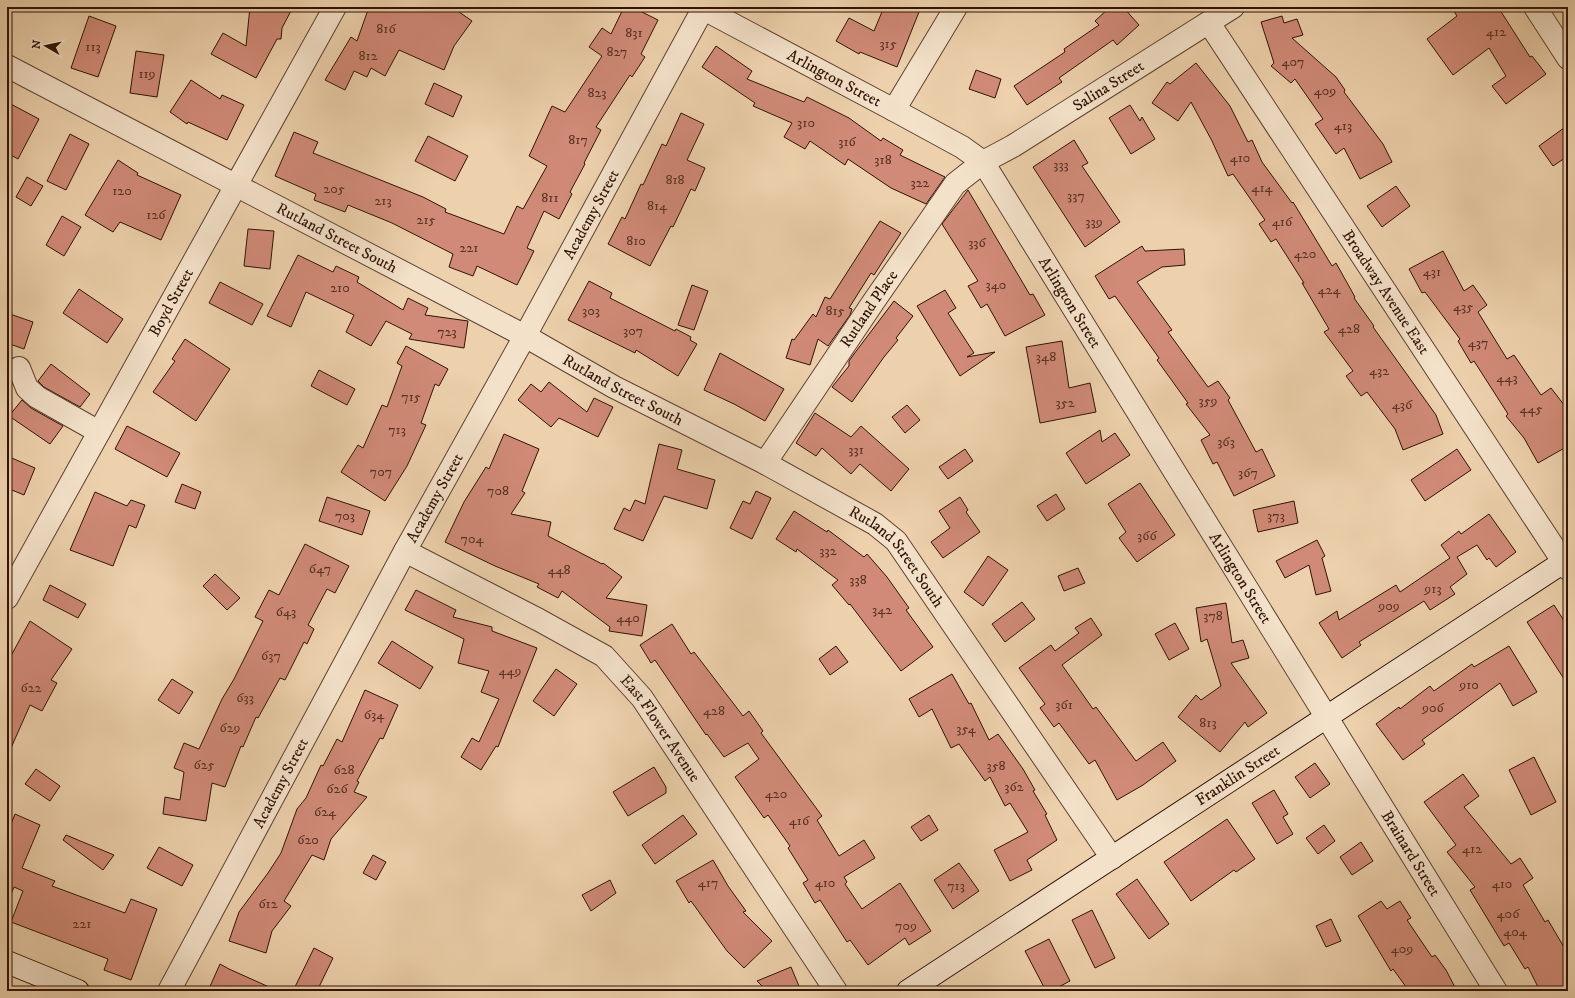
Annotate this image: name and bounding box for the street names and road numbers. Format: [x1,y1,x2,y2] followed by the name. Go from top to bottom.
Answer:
[784,45,885,111] street label: Arlington Street
[1069,56,1148,116] street label: Salina Street
[559,166,624,263] street label: Academy Street
[273,198,401,278] street label: Rutland Street South
[1338,226,1434,358] street label: Broadway Avenue East
[1034,253,1106,352] street label: Arlington Street
[144,265,198,340] street label: Boyd Street
[836,266,903,351] street label: Rutland Place
[559,350,687,430] street label: Rutland Street South
[402,450,468,546] street label: Academy Street
[845,502,949,612] street label: Rutland Street South
[1205,529,1276,627] street label: Arlington Street
[616,670,705,786] street label: East Flower Avenue
[248,735,313,831] street label: Academy Street
[1192,740,1284,810] street label: Franklin Street
[1377,807,1445,900] street label: Brainard Street

